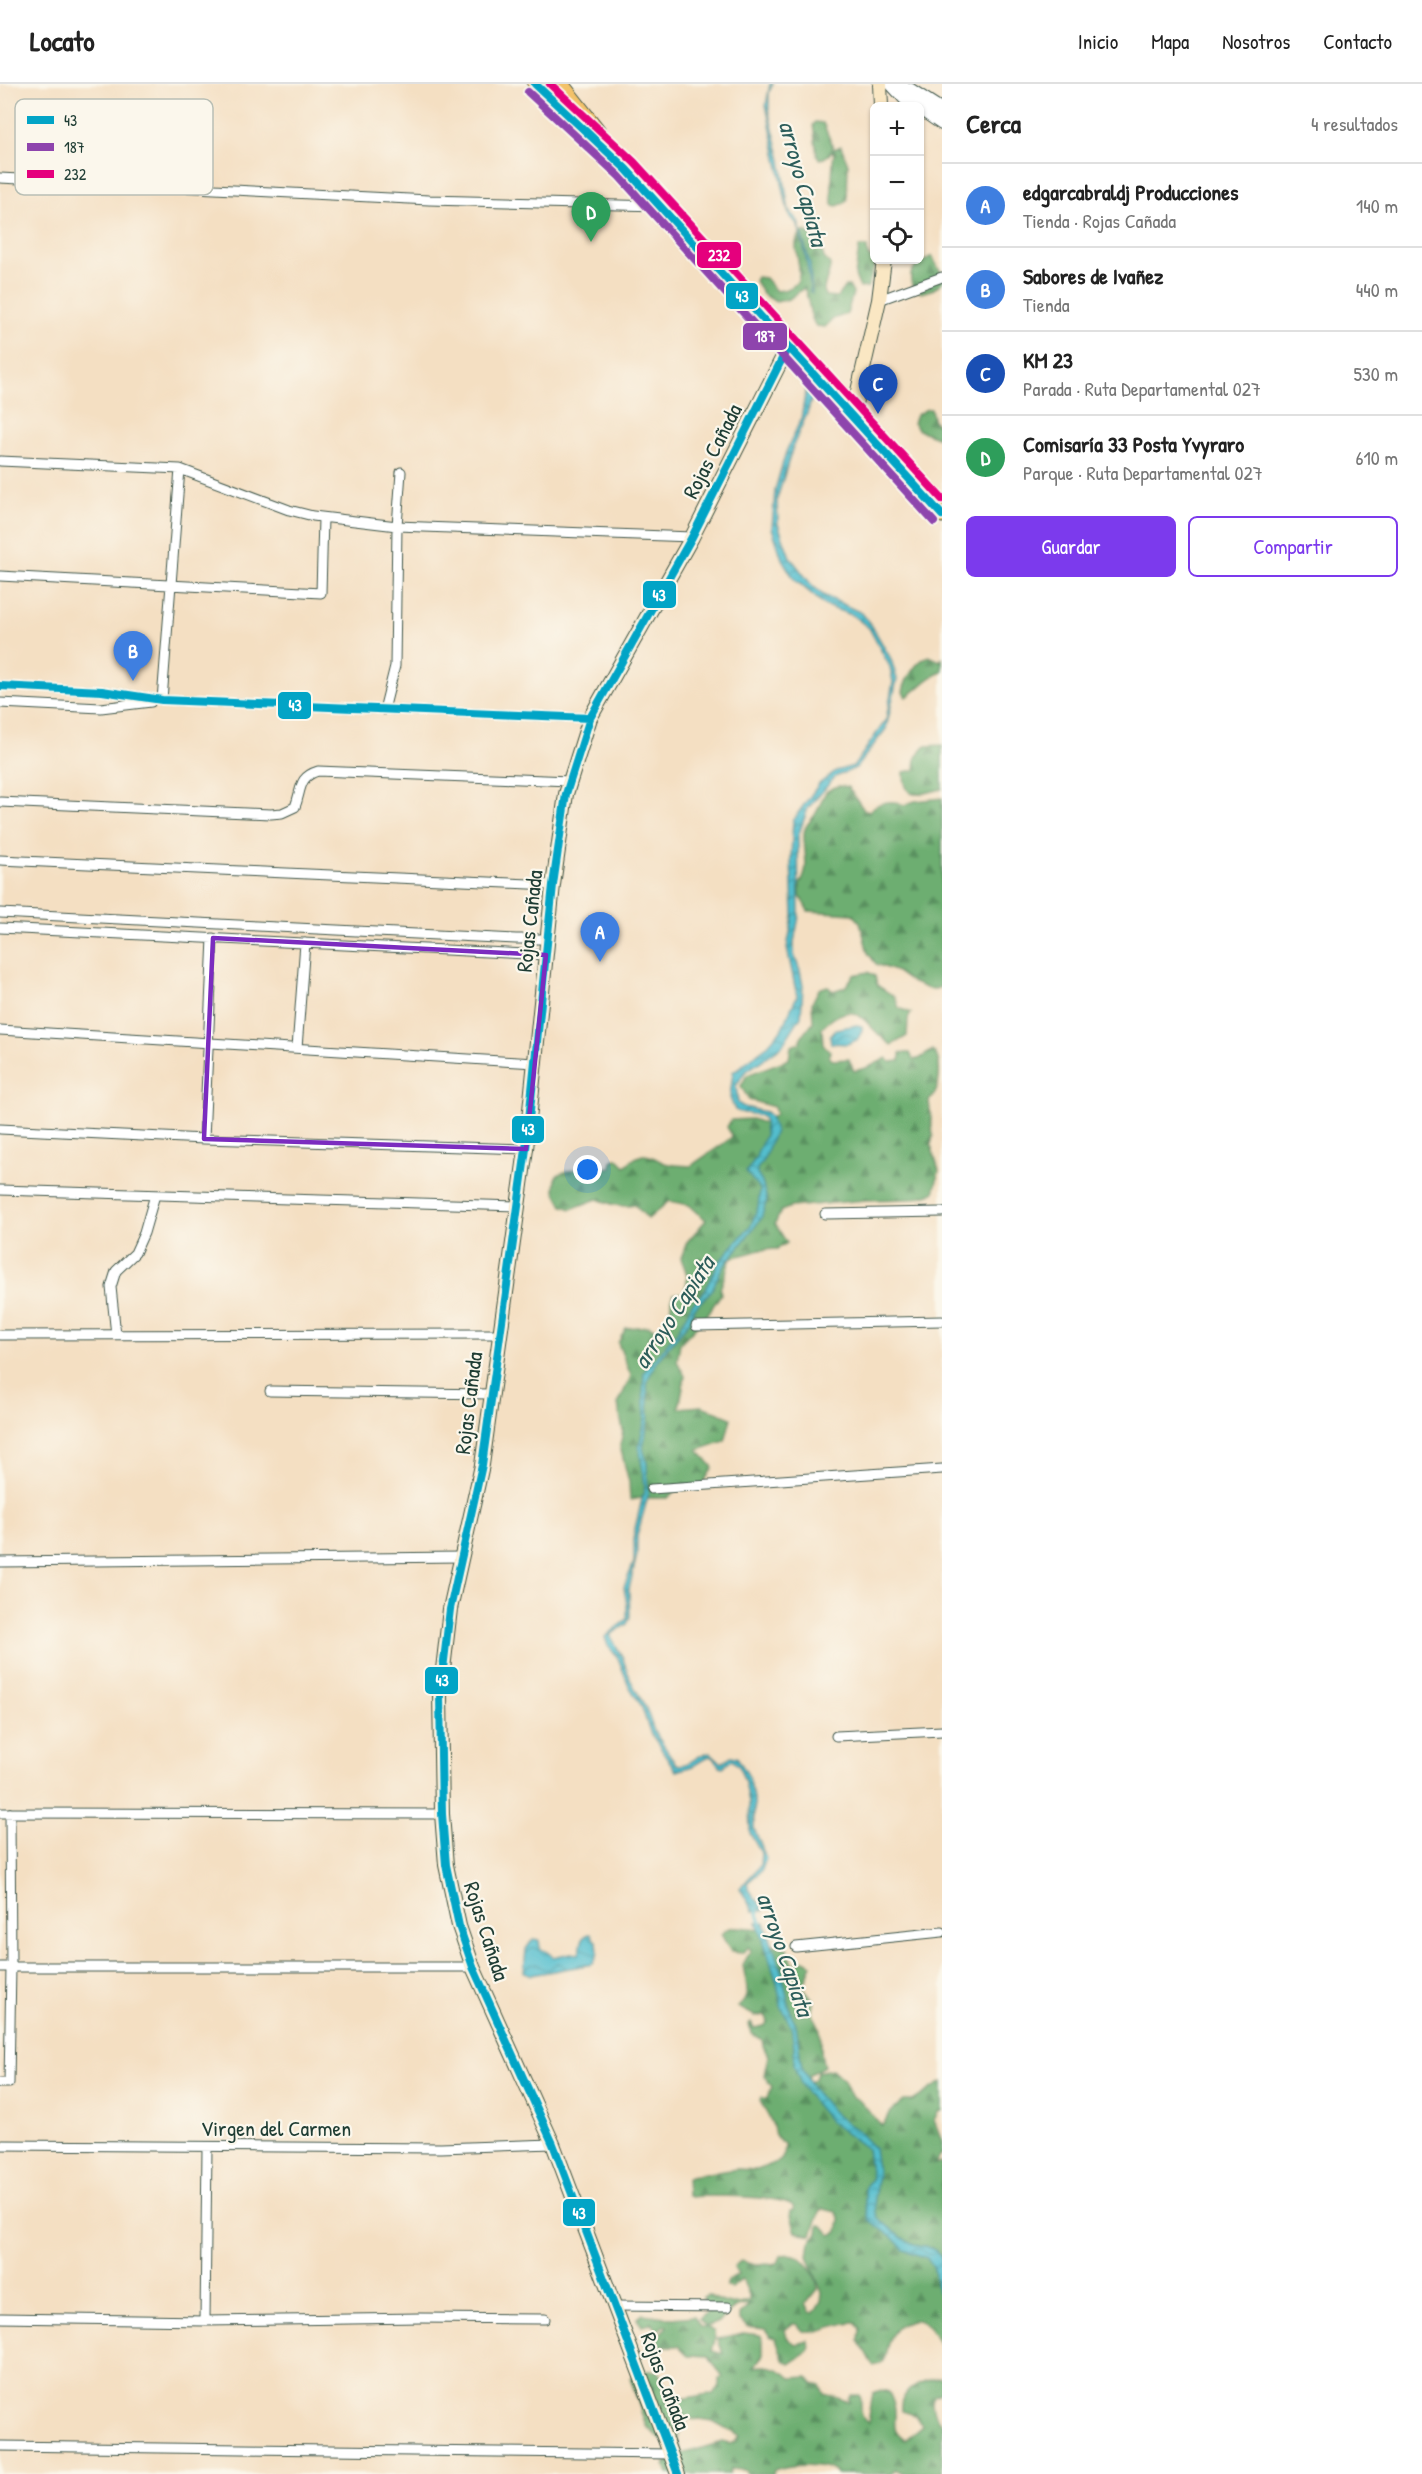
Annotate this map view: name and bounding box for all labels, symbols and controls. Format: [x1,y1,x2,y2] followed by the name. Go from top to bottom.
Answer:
[30,22,94,60] text: Locato
[1078,27,1118,56] text: Inicio
[1151,27,1189,56] text: Mapa
[1222,27,1290,56] text: Nosotros
[1323,27,1392,56] text: Contacto
[15,99,213,195] legend
[870,102,924,264] map controls
[870,102,924,156] button: +
[966,106,1021,141] text: Cerca
[64,109,77,131] text: 43
[1311,110,1398,137] text: 4 resultados
[771,117,837,252] water label: arroyo Capiata
[64,136,85,158] text: 187
[870,156,924,210] button: −
[64,163,87,185] text: 232
[1023,177,1239,207] text: edgarcabraldj Producciones
[572,192,610,242] pin: D
[981,192,990,219] text: A
[1356,192,1398,219] text: 140 m
[1023,207,1176,234] text: Tienda · Rojas Cañada
[870,210,924,264] button: locate
[696,241,742,269] line badge: 232
[708,244,731,266] text: 232
[1023,261,1164,291] text: Sabores de Ivañez
[980,276,991,303] text: B
[1356,276,1398,303] text: 440 m
[725,282,759,310] line badge: 43
[735,285,749,307] text: 43
[1023,291,1069,318] text: Tienda
[742,322,788,351] line badge: 187
[755,325,775,347] text: 187
[1023,345,1073,375] text: KM 23
[980,360,991,387] text: C
[1353,360,1398,387] text: 530 m
[858,364,898,414] pin: C
[1023,375,1261,402] text: Parada · Ruta Departamental 027
[675,398,749,504] street label: Rojas Cañada
[1023,429,1244,459] text: Comisaría 33 Posta Yvyraro
[981,444,990,471] text: D
[1356,444,1398,471] text: 610 m
[1023,459,1263,486] text: Parque · Ruta Departamental 027
[966,516,1176,577] button: Guardar
[1188,516,1398,577] button: Compartir
[642,580,677,609] line badge: 43
[652,584,666,606] text: 43
[114,632,152,681] pin: B
[277,691,312,720] line badge: 43
[288,694,302,716] text: 43
[509,868,549,974] street label: Rojas Cañada
[580,912,620,962] pin: A
[511,1115,545,1144] line badge: 43
[521,1118,535,1140] text: 43
[573,1155,602,1184] your location
[625,1247,724,1375] water label: arroyo Capiata
[447,1350,489,1456] street label: Rojas Cañada
[424,1666,459,1695] line badge: 43
[435,1669,449,1691] text: 43
[457,1878,517,1985] street label: Rojas Cañada
[749,1888,823,2023] water label: arroyo Capiata
[201,2113,351,2143] street label: Virgen del Carmen
[562,2198,596,2227] line badge: 43
[572,2202,586,2224] text: 43
[634,2328,699,2435] street label: Rojas Cañada

